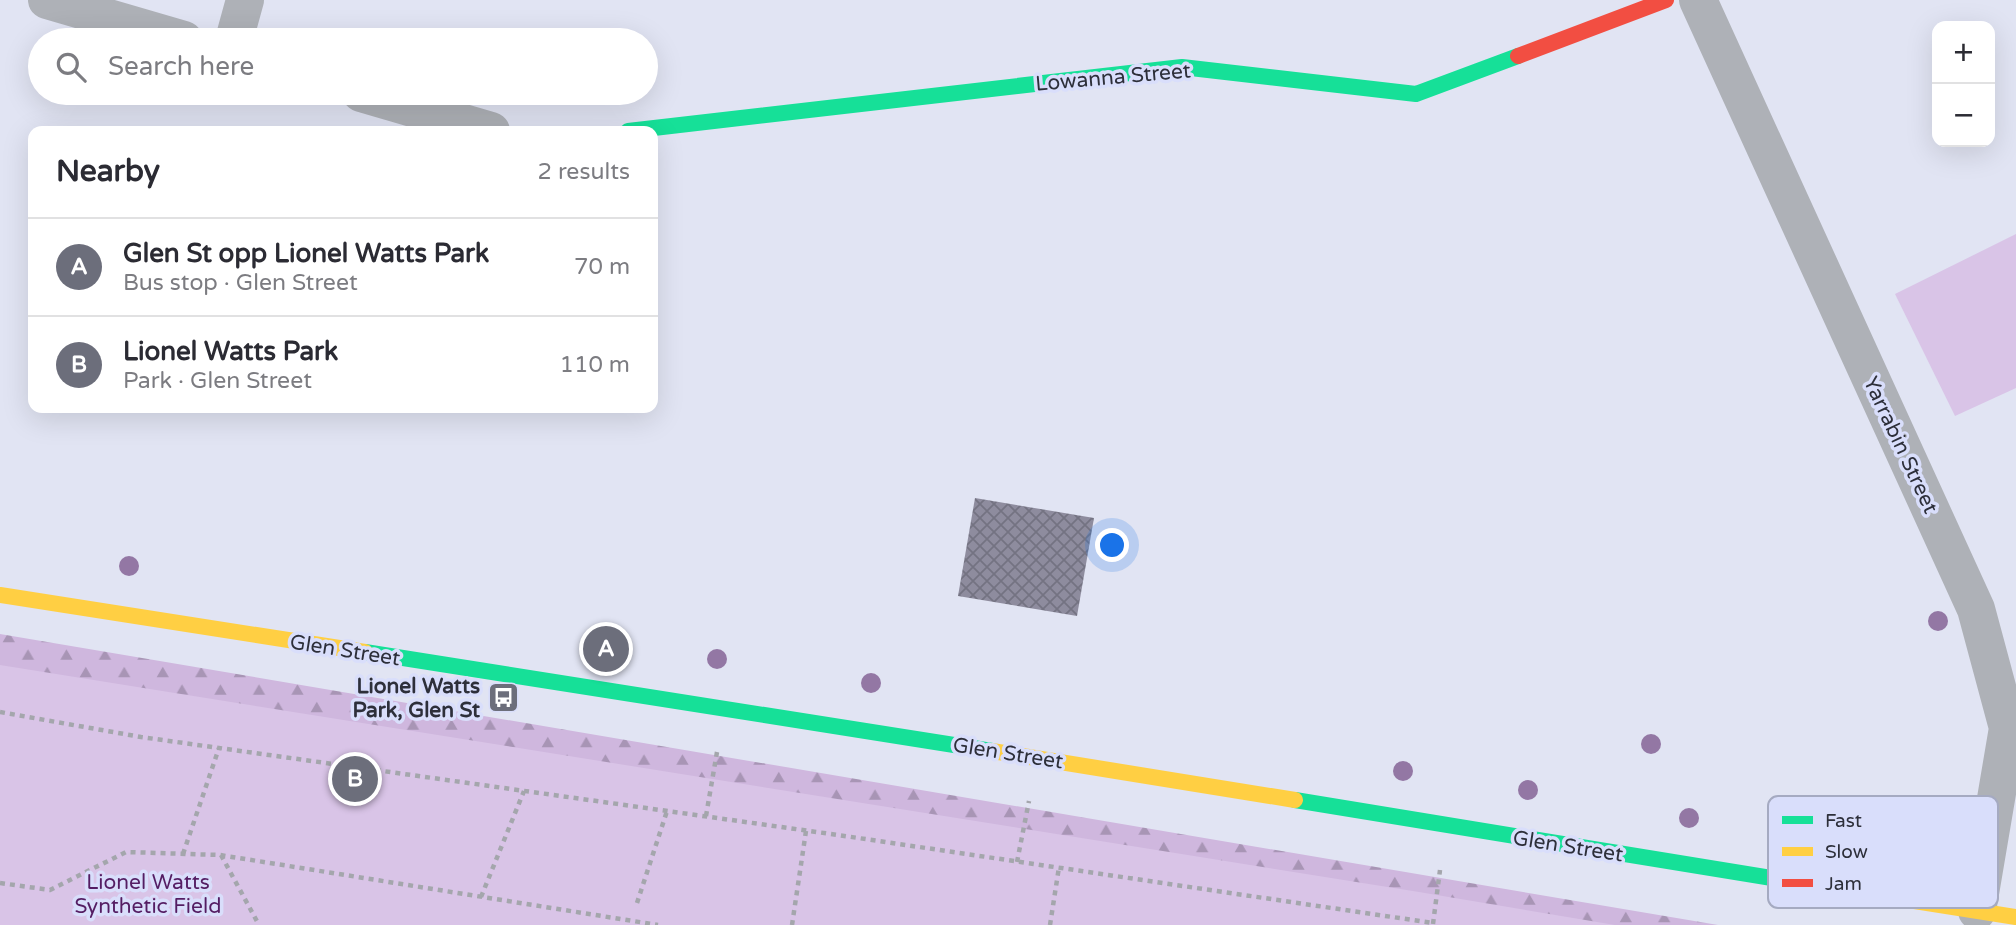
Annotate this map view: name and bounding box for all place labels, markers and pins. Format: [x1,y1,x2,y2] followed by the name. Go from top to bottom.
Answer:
[583,623,629,675] pin: A
[352,674,480,723] place label: Lionel Watts Park, Glen St
[486,681,520,715] bus stop icon: Lionel Watts Park, Glen St
[332,753,378,805] pin: B

